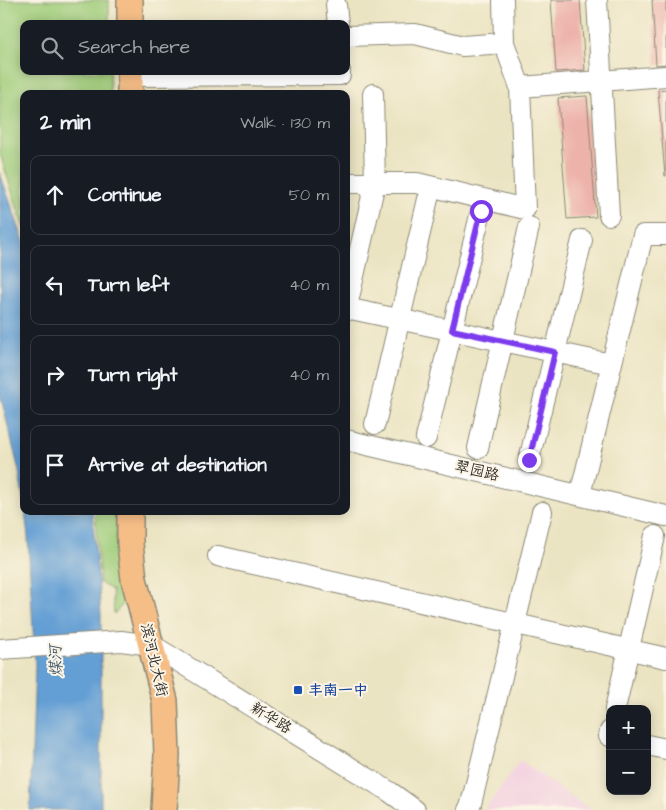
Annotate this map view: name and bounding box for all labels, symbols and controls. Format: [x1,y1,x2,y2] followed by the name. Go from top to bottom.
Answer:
[20,20,350,75] search box
[38,34,66,62] icon: search
[78,34,190,61] text: Search here
[40,108,90,137] text: 2 min
[240,112,330,134] text: Walk · 130 m
[41,181,69,209] icon: ahead
[88,182,162,209] text: Continue
[289,184,329,206] text: 50 m
[470,200,493,223] route start
[41,271,69,299] icon: left
[88,272,169,299] text: Turn left
[289,274,329,296] text: 40 m
[41,361,69,389] icon: right
[88,362,177,389] text: Turn right
[289,364,329,386] text: 40 m
[518,449,541,472] route end
[41,451,69,479] icon: arrive
[88,452,267,479] text: Arrive at destination
[453,456,501,486] street label: 翠园路
[135,621,173,699] street label: 滨河北大街
[44,641,68,678] water label: 煤河
[308,680,368,701] place label: 丰南一中
[292,684,304,696] marker: 丰南一中
[246,697,296,739] street label: 新华路
[606,705,651,795] map controls
[606,705,651,750] button: +
[606,750,651,795] button: −

